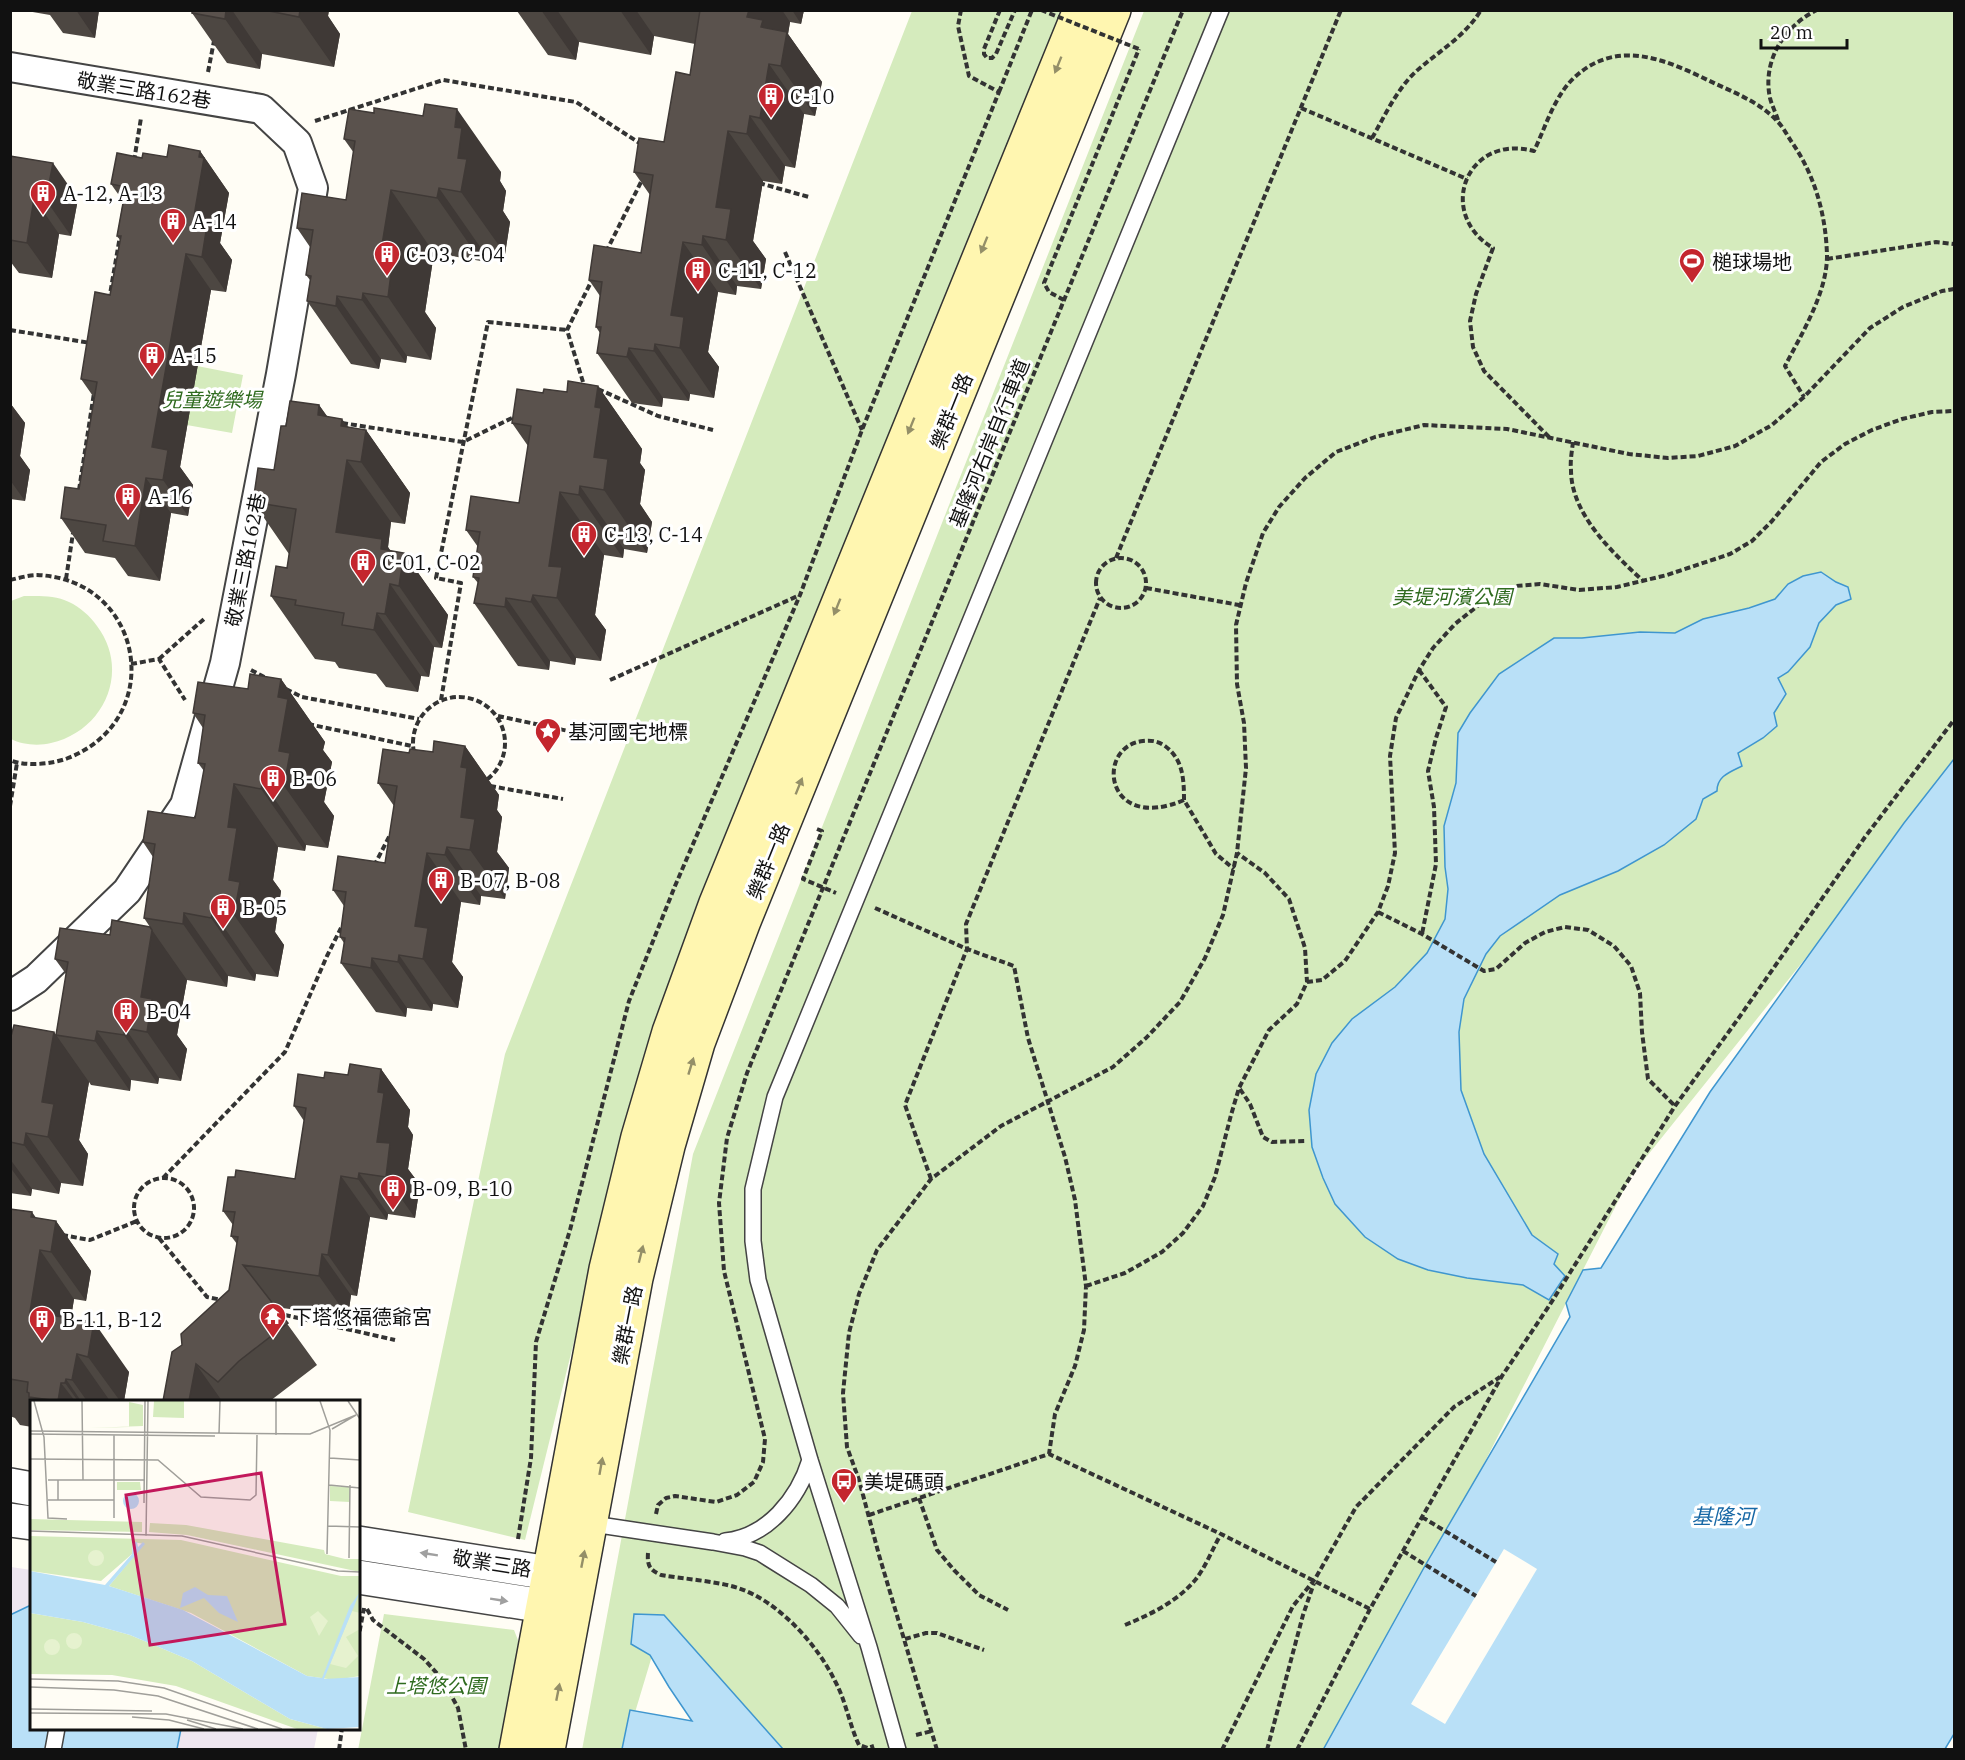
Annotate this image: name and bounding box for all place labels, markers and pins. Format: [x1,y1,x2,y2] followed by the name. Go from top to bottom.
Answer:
[756,81,786,119] building icon: C-10
[790,83,834,110] place label: C-10
[28,178,58,216] building icon: A-12, A-13
[63,180,163,207] place label: A-12, A-13
[158,206,188,244] building icon: A-14
[192,208,237,235] place label: A-14
[372,239,402,277] building icon: C-03, C-04
[406,241,505,268] place label: C-03, C-04
[1677,246,1707,284] sports icon: 槌球場地
[1712,248,1792,275] place label: 槌球場地
[683,255,713,293] building icon: C-11, C-12
[718,257,817,284] place label: C-11, C-12
[137,340,167,378] building icon: A-15
[172,342,217,369] place label: A-15
[113,481,143,519] building icon: A-16
[148,483,193,510] place label: A-16
[569,519,599,557] building icon: C-13, C-14
[604,521,703,548] place label: C-13, C-14
[348,547,378,585] building icon: C-01, C-02
[382,549,481,576] place label: C-01, C-02
[533,716,563,754] place icon: 基河國宅地標
[568,718,688,745] place label: 基河國宅地標
[258,763,288,801] building icon: B-06
[292,765,337,792] place label: B-06
[426,865,456,903] building icon: B-07, B-08
[460,867,561,894] place label: B-07, B-08
[208,892,238,930] building icon: B-05
[242,894,287,921] place label: B-05
[111,996,141,1034] building icon: B-04
[146,998,191,1025] place label: B-04
[378,1173,408,1211] building icon: B-09, B-10
[412,1175,513,1202] place label: B-09, B-10
[258,1301,288,1339] temple icon: 下塔悠福德爺宮
[292,1303,432,1330] place label: 下塔悠福德爺宮
[27,1304,57,1342] building icon: B-11, B-12
[62,1306,163,1333] place label: B-11, B-12
[829,1466,859,1504] bus stop icon: 美堤碼頭
[864,1468,944,1495] place label: 美堤碼頭

